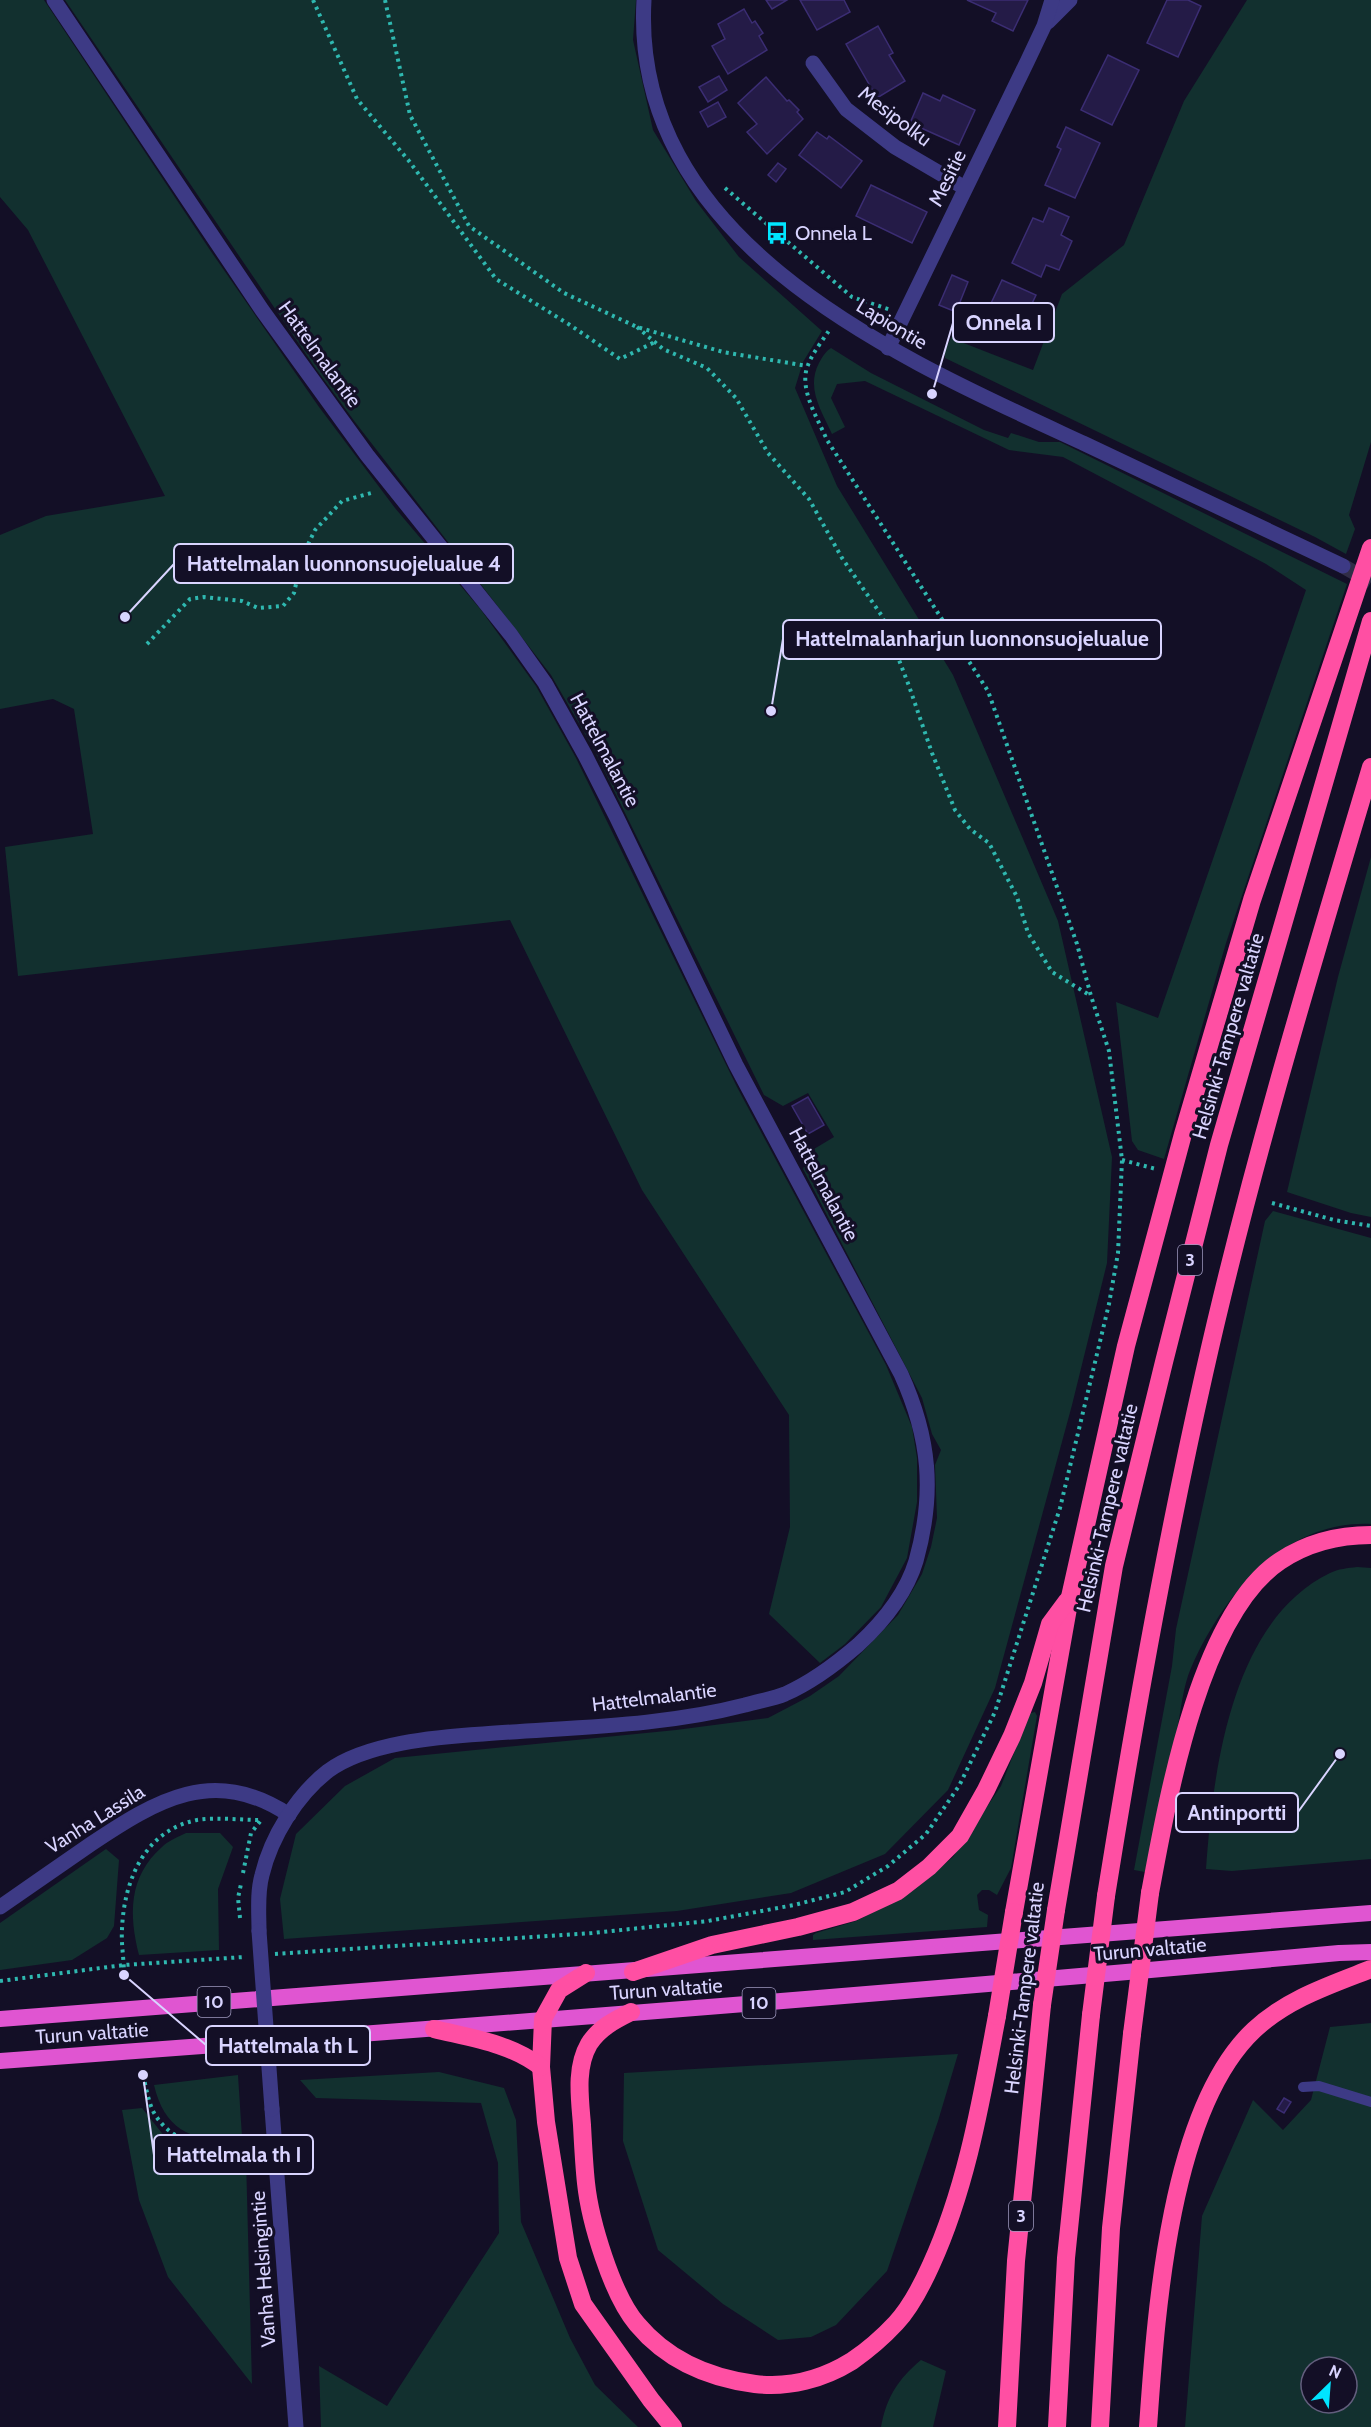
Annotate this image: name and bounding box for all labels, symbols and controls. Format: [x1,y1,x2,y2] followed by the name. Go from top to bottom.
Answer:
[854,81,936,151] street label: Mesipolku
[923,146,971,210] street label: Mesitie
[764,220,790,246] bus stop icon: Onnela L
[795,221,872,245] place label: Onnela L
[852,294,932,354] street label: Lapiontie
[273,296,367,412] street label: Hattelmalantie
[953,303,1054,342] callout: Onnela I
[966,310,1042,335] text: Onnela I
[174,544,513,583] callout: Hattelmalan luonnonsuojelualue 4
[187,551,501,576] text: Hattelmalan luonnonsuojelualue 4
[783,620,1161,659] callout: Hattelmalanharjun luonnonsuojelualue
[795,626,1149,651] text: Hattelmalanharjun luonnonsuojelualue
[565,689,645,811] street label: Hattelmalantie
[1187,930,1269,1142] street label: Helsinki-Tampere valtatie
[784,1123,864,1245] street label: Hattelmalantie
[1178,1245,1202,1275] road number: 3
[1071,1401,1143,1615] street label: Helsinki-Tampere valtatie
[590,1677,718,1717] street label: Hattelmalantie
[41,1779,149,1859] street label: Vanha Lassila
[1176,1793,1298,1832] callout: Antinportti
[1188,1800,1286,1825] text: Antinportti
[999,1881,1049,2095] street label: Helsinki-Tampere valtatie
[1093,1932,1207,1966] street label: Turun valtatie
[609,1973,723,2005] street label: Turun valtatie
[198,1987,230,2017] road number: 10
[742,1988,776,2018] road number: 10
[35,2017,149,2049] street label: Turun valtatie
[206,2026,370,2065] callout: Hattelmala th L
[218,2033,358,2058] text: Hattelmala th L
[154,2135,313,2174] callout: Hattelmala th I
[166,2142,302,2167] text: Hattelmala th I
[246,2190,280,2348] street label: Vanha Helsingintie
[1009,2201,1033,2231] road number: 3
[1299,2355,1359,2415] north arrow
[1326,2361,1344,2383] text: N

